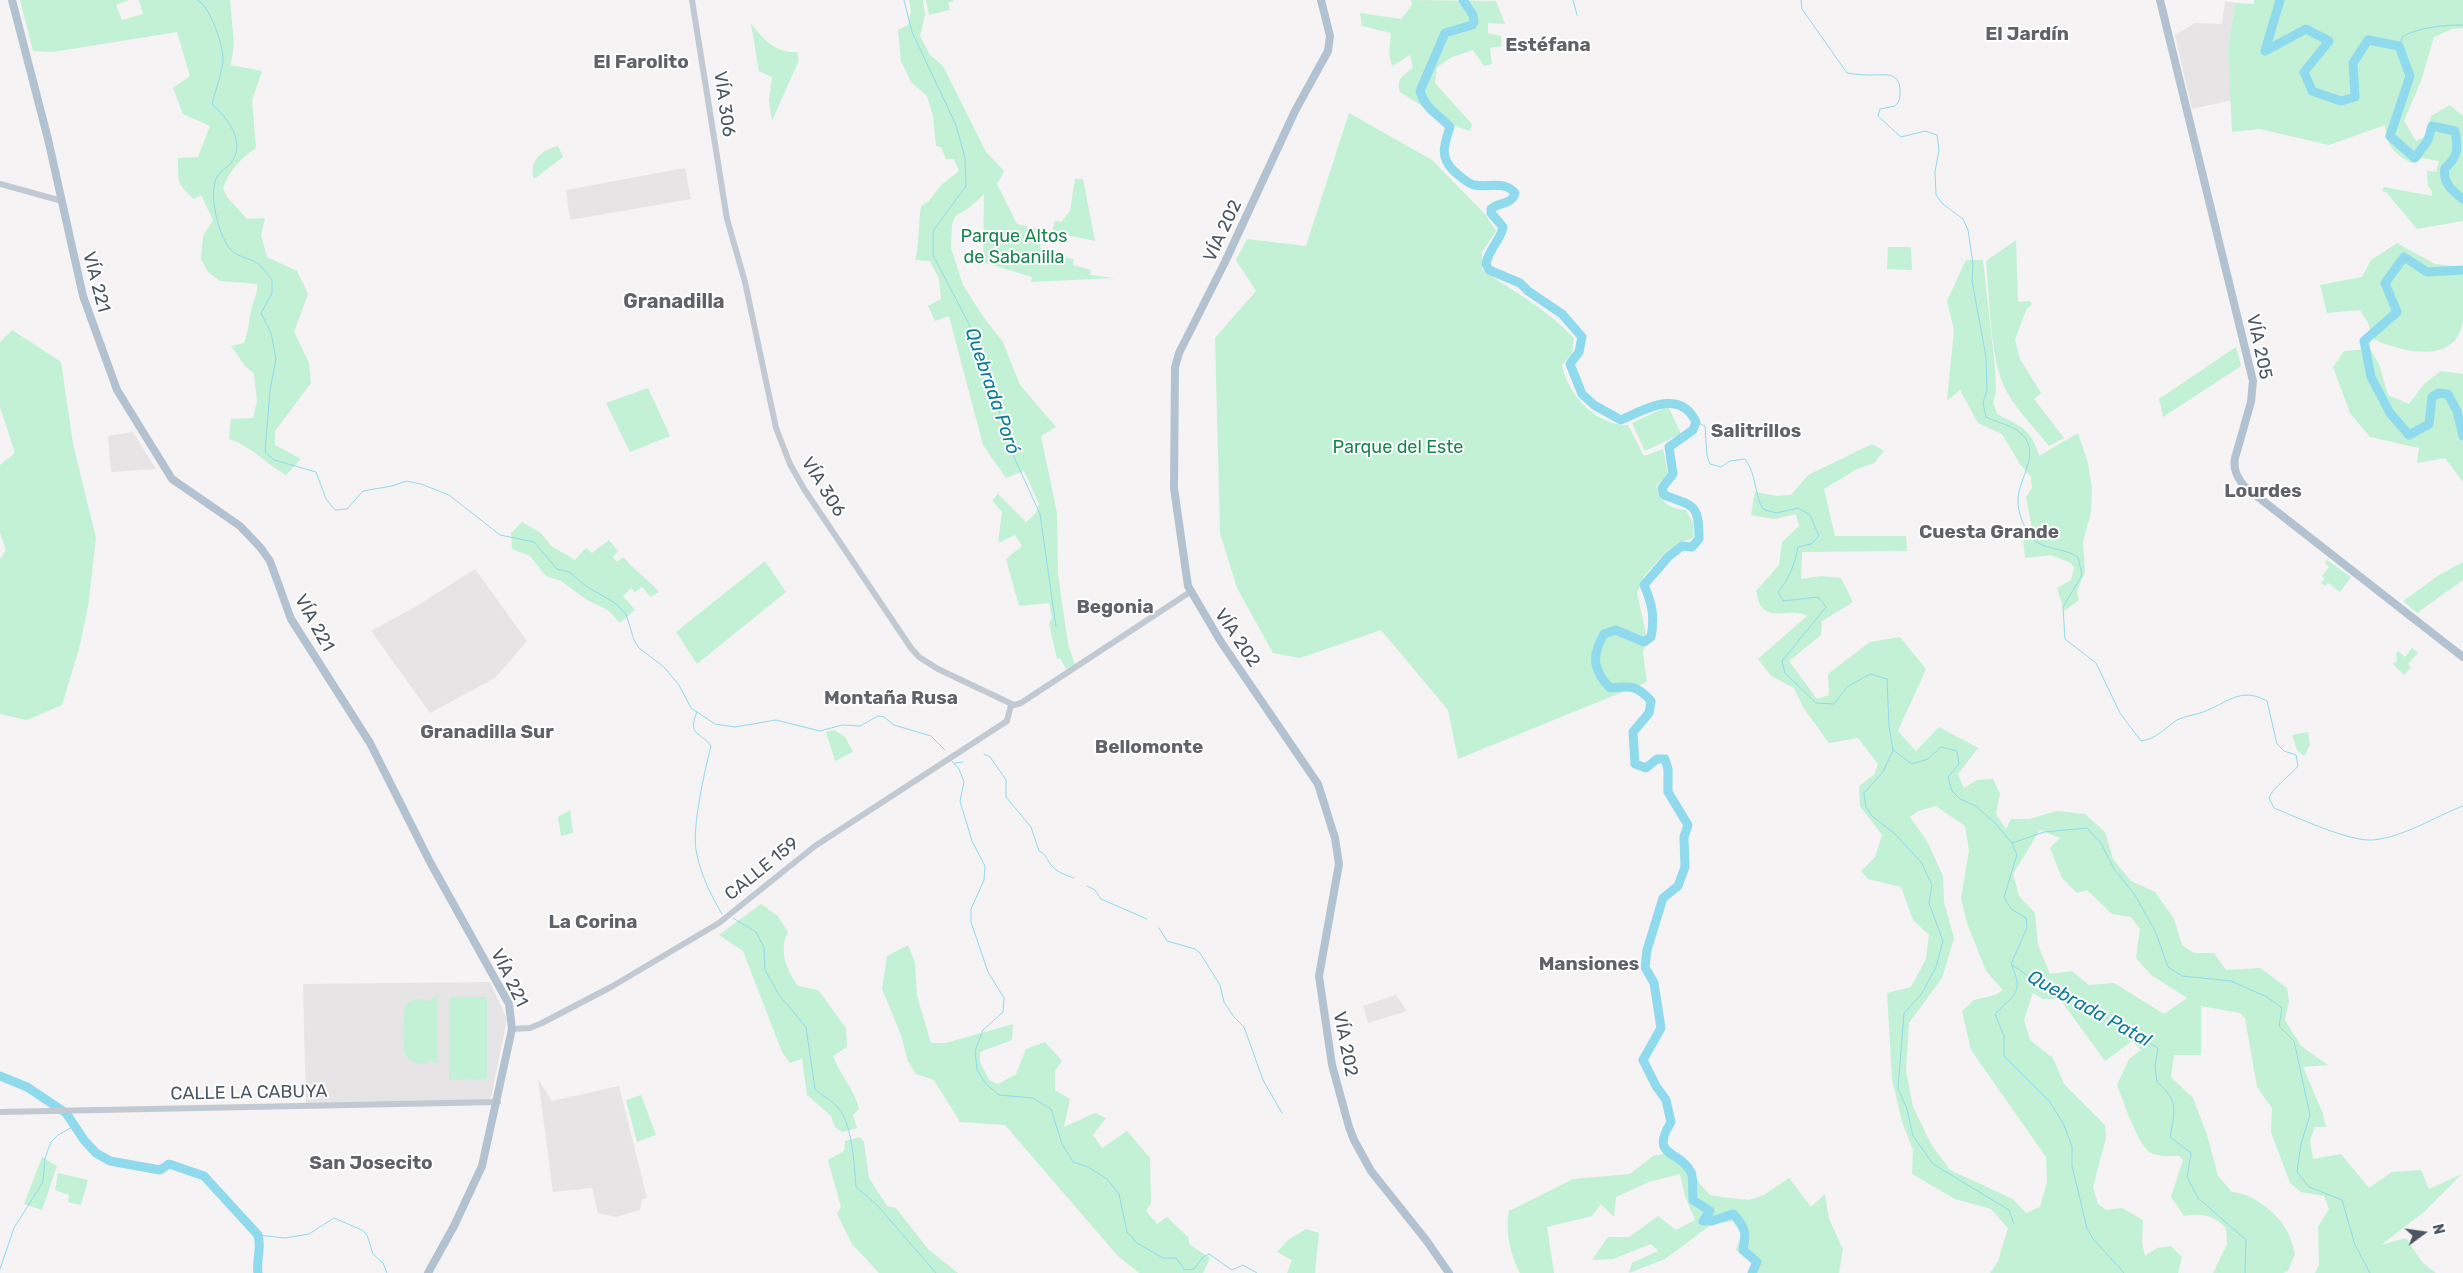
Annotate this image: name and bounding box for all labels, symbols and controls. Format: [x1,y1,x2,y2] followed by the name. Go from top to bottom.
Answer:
[1985,24,2069,46] district label: El Jardín
[1505,35,1591,57] district label: Estéfana
[593,52,689,74] district label: El Farolito
[709,70,739,138] street label: VÍA 306
[1199,197,1247,265] street label: VÍA 202
[960,226,1068,268] park label: Parque Altos de Sabanilla
[78,249,114,315] street label: VÍA 221
[623,290,725,314] district label: Granadilla
[2242,313,2276,381] street label: VÍA 205
[960,324,1024,458] water label: Quebrada Poró
[1711,421,1801,443] district label: Salitrillos
[1333,437,1463,459] park label: Parque del Este
[796,453,850,521] street label: VÍA 306
[2224,481,2302,503] district label: Lourdes
[1919,522,2059,544] district label: Cuesta Grande
[290,591,338,655] street label: VÍA 221
[1076,597,1154,619] district label: Begonia
[1210,605,1264,671] street label: VÍA 202
[824,688,958,710] district label: Montaña Rusa
[420,722,554,744] district label: Granadilla Sur
[1095,737,1203,759] district label: Bellomonte
[721,833,803,905] street label: CALLE 159
[548,912,638,934] district label: La Corina
[486,945,532,1011] street label: VÍA 221
[1539,954,1639,976] district label: Mansiones
[2023,966,2155,1052] water label: Quebrada Patal
[1328,1010,1362,1078] street label: VÍA 202
[170,1081,328,1105] street label: CALLE LA CABUYA
[309,1153,433,1175] district label: San Josecito
[2398,1208,2448,1258] north arrow
[2429,1222,2448,1236] text: N

